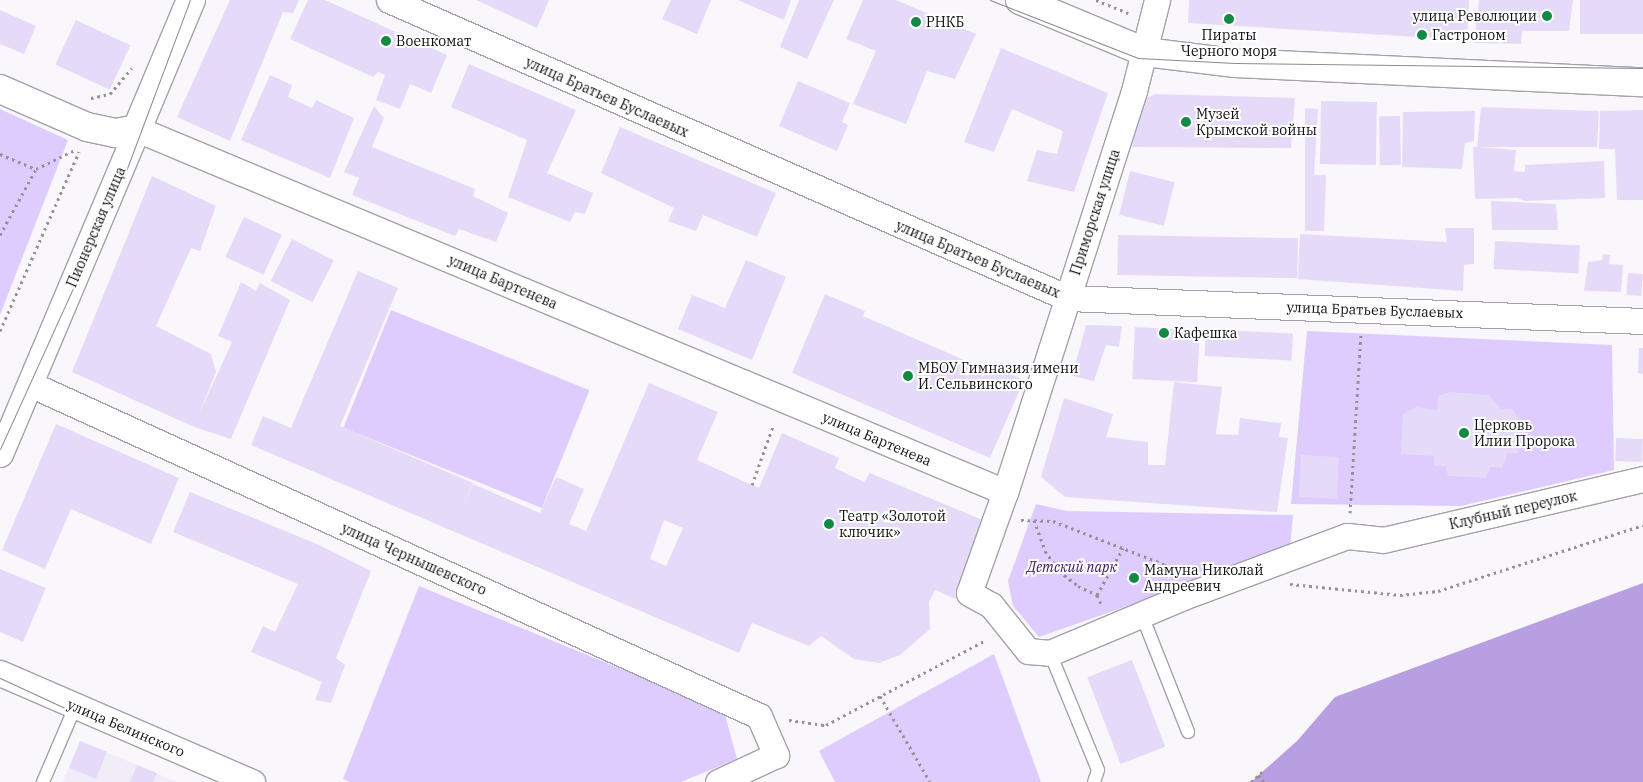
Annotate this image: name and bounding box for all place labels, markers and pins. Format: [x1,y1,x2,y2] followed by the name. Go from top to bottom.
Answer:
[1413,8,1537,24] place label: улица Революции
[1541,10,1553,22] marker: улица Революции
[1223,13,1235,25] marker: Пираты Черного моря
[926,14,964,30] place label: РНКБ
[910,16,922,28] marker: РНКБ
[1181,27,1277,59] place label: Пираты Черного моря
[1432,27,1506,43] place label: Гастроном
[1416,29,1428,41] marker: Гастроном
[396,33,471,49] place label: Военкомат
[380,35,392,47] marker: Военкомат
[1196,106,1317,138] place label: Музей Крымской войны
[1180,116,1192,128] marker: Музей Крымской войны
[1174,325,1237,341] place label: Кафешка
[1158,327,1170,339] marker: Кафешка
[918,360,1079,392] place label: МБОУ Гимназия имени И. Сельвинского
[902,370,914,382] marker: МБОУ Гимназия имени И. Сельвинского
[1474,417,1575,450] place label: Церковь Илии Пророка
[1458,427,1470,439] marker: Церковь Илии Пророка
[839,508,946,540] place label: Театр «Золотой ключик»
[823,518,835,530] marker: Театр «Золотой ключик»
[1144,562,1263,594] place label: Мамуна Николай Андреевич
[1128,572,1140,584] marker: Мамуна Николай Андреевич

